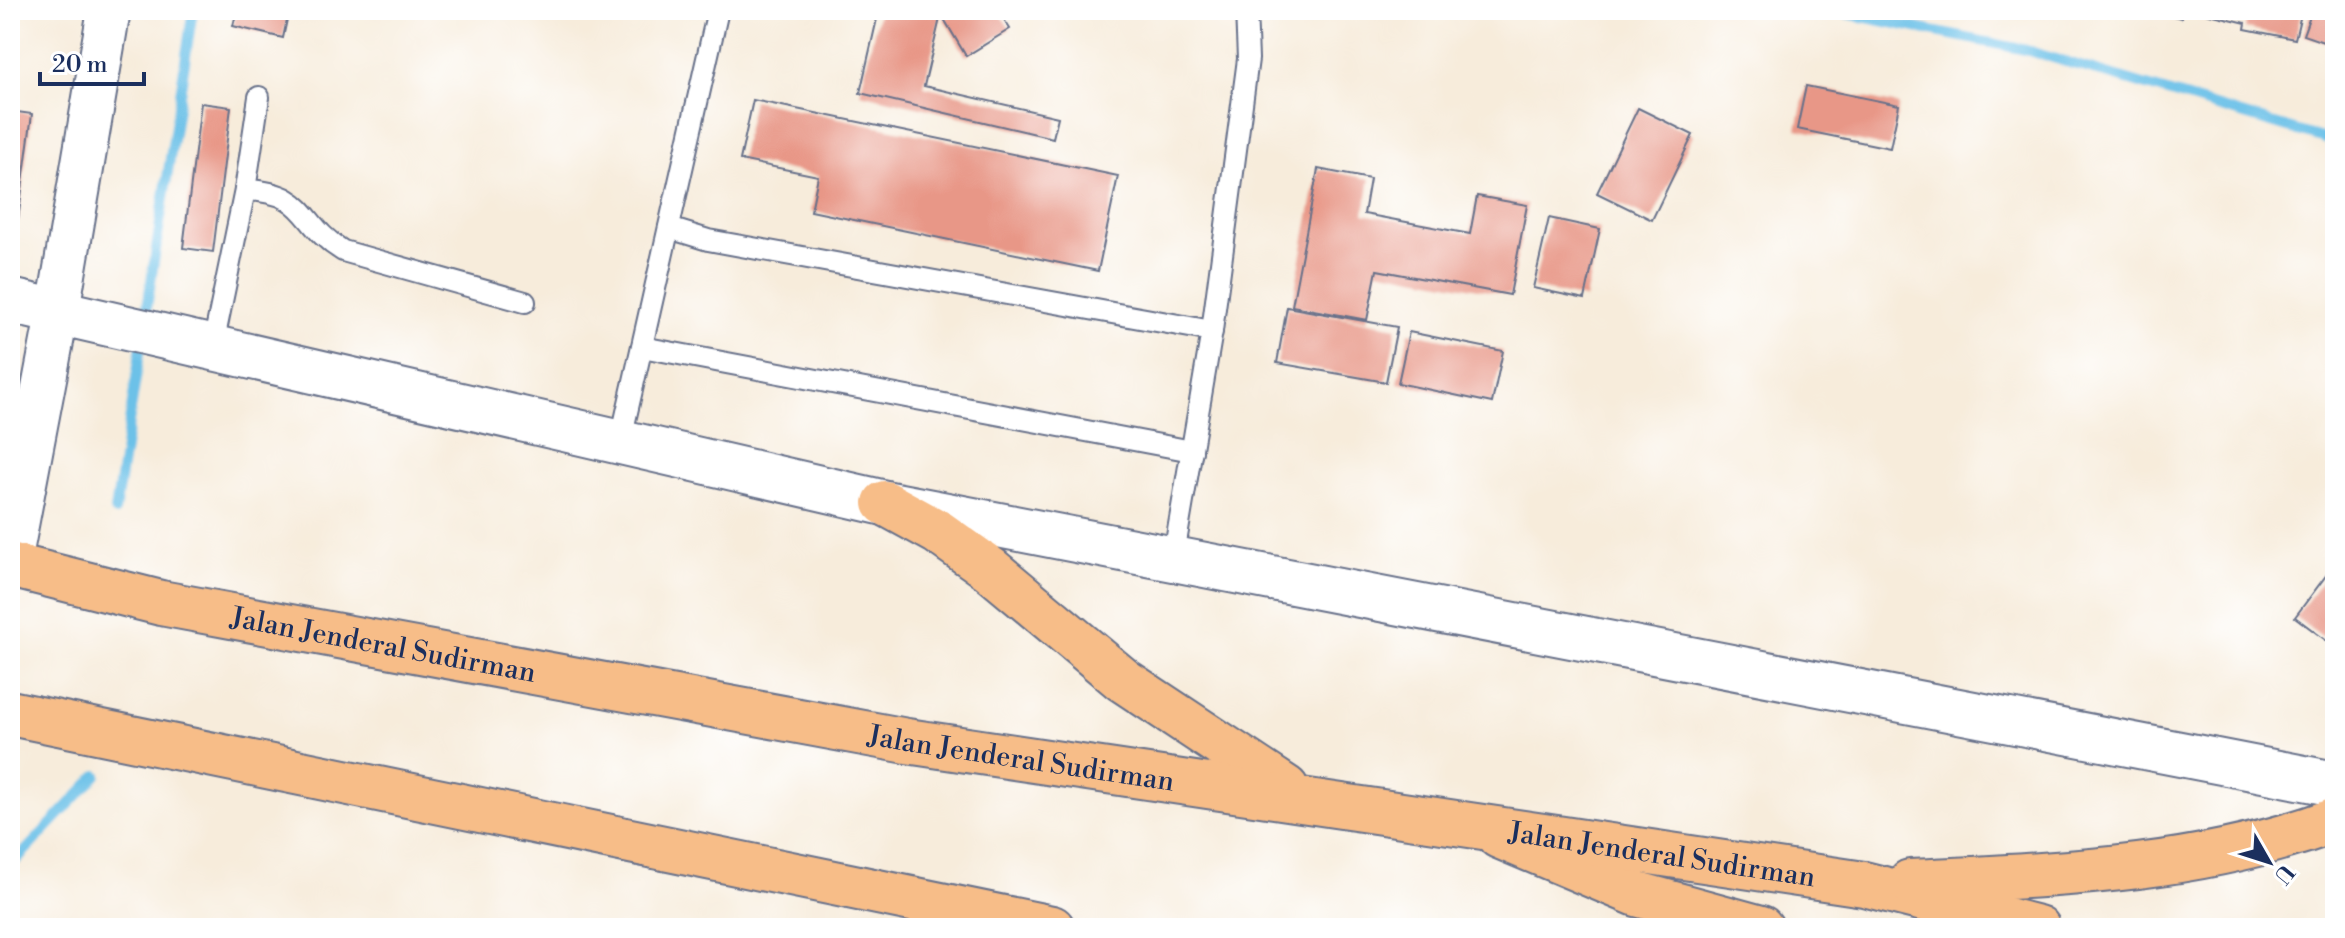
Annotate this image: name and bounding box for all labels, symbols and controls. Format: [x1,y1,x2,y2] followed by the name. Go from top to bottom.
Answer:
[40,36,144,86] scale bar
[52,50,108,80] text: 20 m
[227,600,539,691] street label: Jalan Jenderal Sudirman
[864,718,1177,800] street label: Jalan Jenderal Sudirman
[1505,815,1818,896] street label: Jalan Jenderal Sudirman
[2229,822,2309,902] north arrow
[2268,859,2299,889] text: U

